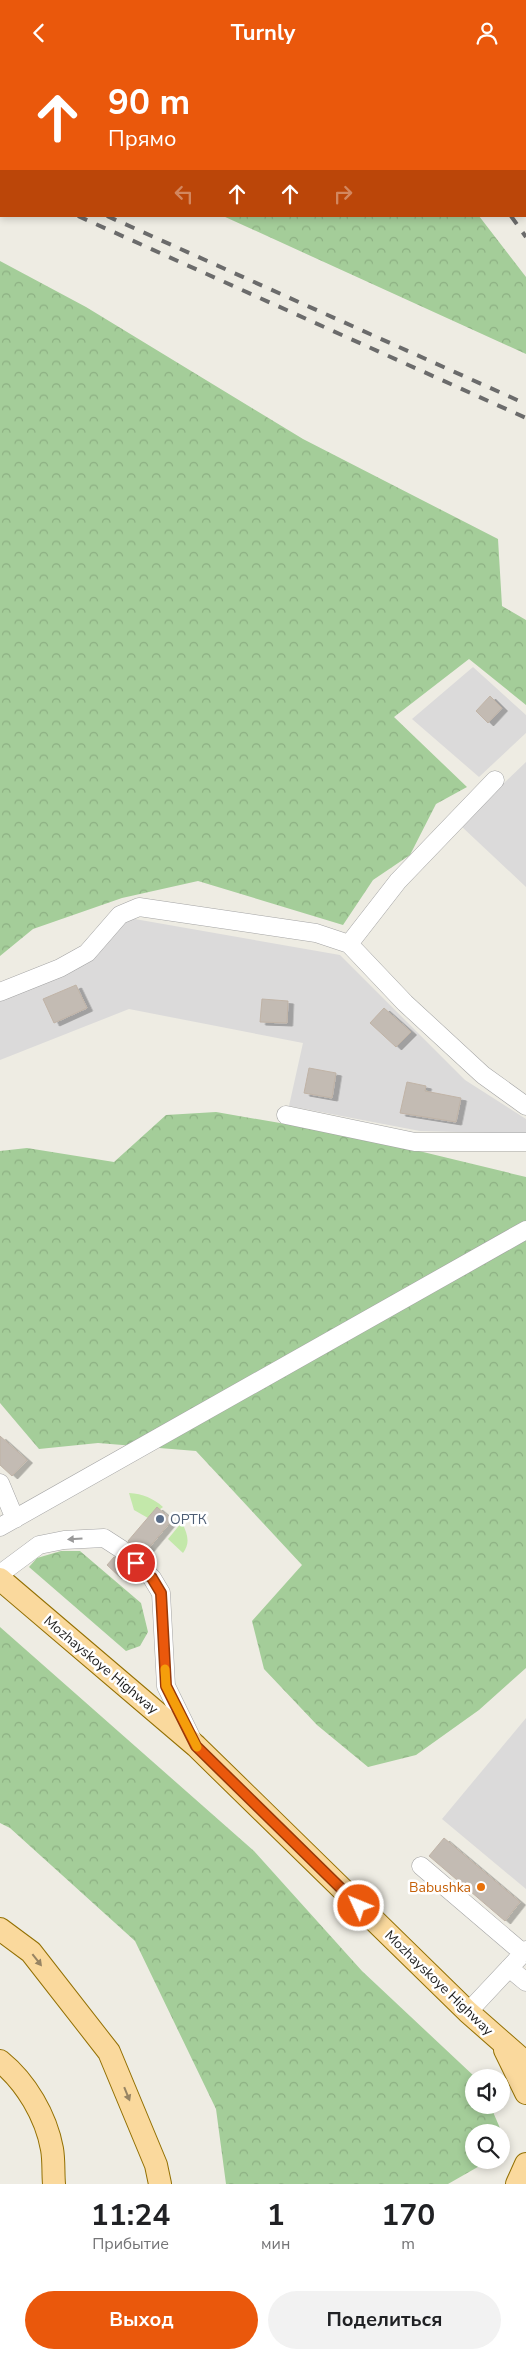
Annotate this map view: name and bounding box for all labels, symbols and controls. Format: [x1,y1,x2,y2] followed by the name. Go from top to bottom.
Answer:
[231,18,295,48] text: Turnly
[25,19,53,47] icon: back
[473,19,501,47] icon: person
[108,79,190,126] text: 90 m
[25,85,90,150] icon: ahead
[108,124,177,154] text: Прямо
[170,180,198,208] icon: left
[223,180,251,208] icon: ahead
[276,180,304,208] icon: ahead
[329,180,357,208] icon: right
[170,1510,207,1529] place label: ОРТК
[154,1513,166,1525] marker: ОРТК
[67,1536,83,1544] one-way arrow
[115,1542,157,1584] pin
[122,1549,150,1577] icon: arrive
[40,1611,163,1719] street label: Mozhayskoye Highway
[409,1878,471,1897] place label: Babushka
[332,1879,384,1931] position arrow
[475,1881,487,1893] marker: Babushka
[381,1926,498,2040] street label: Mozhayskoye Highway
[32,1953,43,1966] one-way arrow
[465,2069,510,2169] map controls
[465,2069,510,2114] button: sound
[123,2087,131,2101] one-way arrow
[465,2124,510,2169] button: search
[91,2195,170,2236] text: 11:24
[267,2195,285,2236] text: 1
[381,2195,435,2236] text: 170
[92,2233,169,2255] text: Прибытие
[261,2233,290,2255] text: мин
[401,2233,415,2255] text: m
[25,2291,258,2349] button: Выход
[268,2291,501,2349] button: Поделиться

